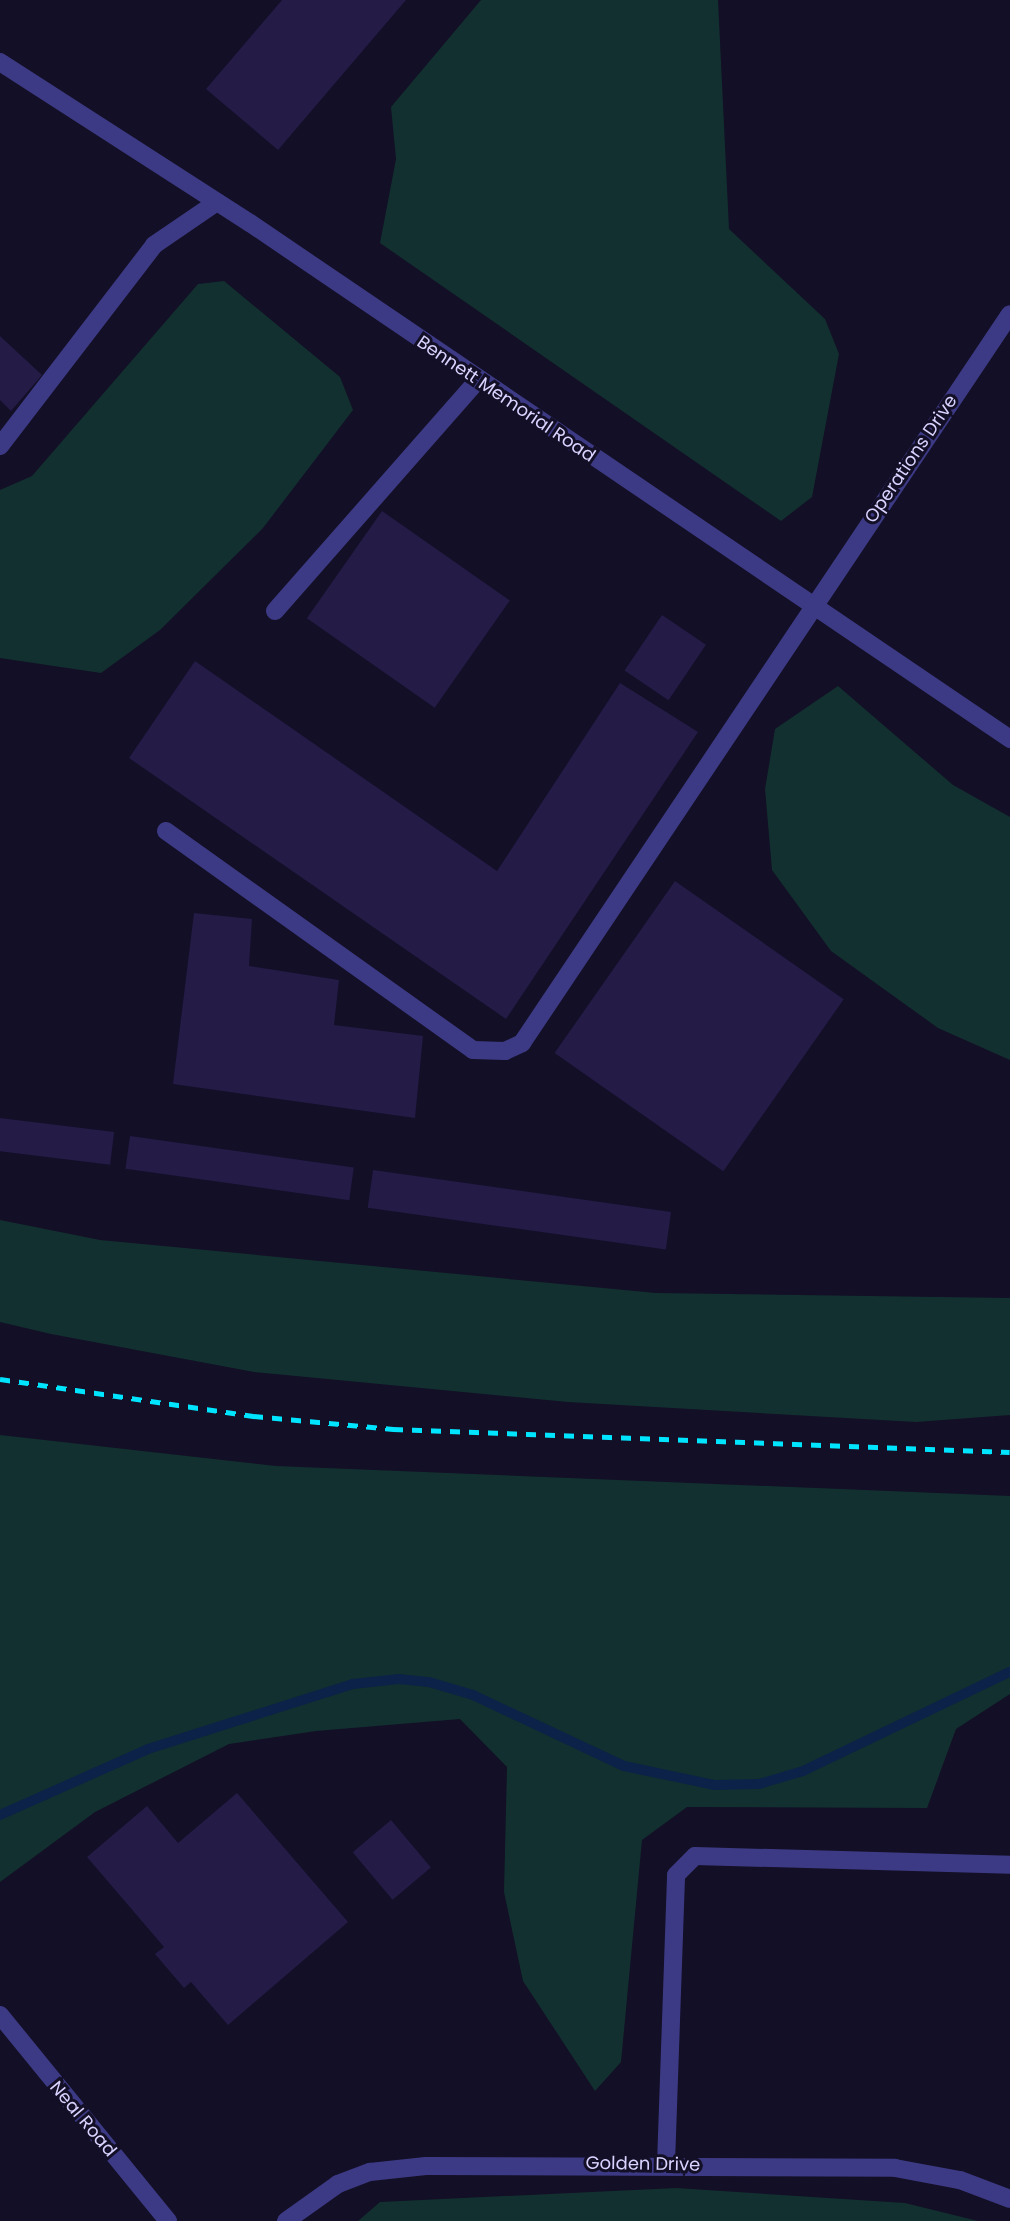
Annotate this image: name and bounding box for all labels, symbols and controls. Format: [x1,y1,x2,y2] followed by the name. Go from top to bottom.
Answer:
[413,331,599,467] street label: Bennett Memorial Road
[860,391,962,527] street label: Operations Drive
[45,2077,121,2161] street label: Neal Road
[585,2152,701,2176] street label: Golden Drive

